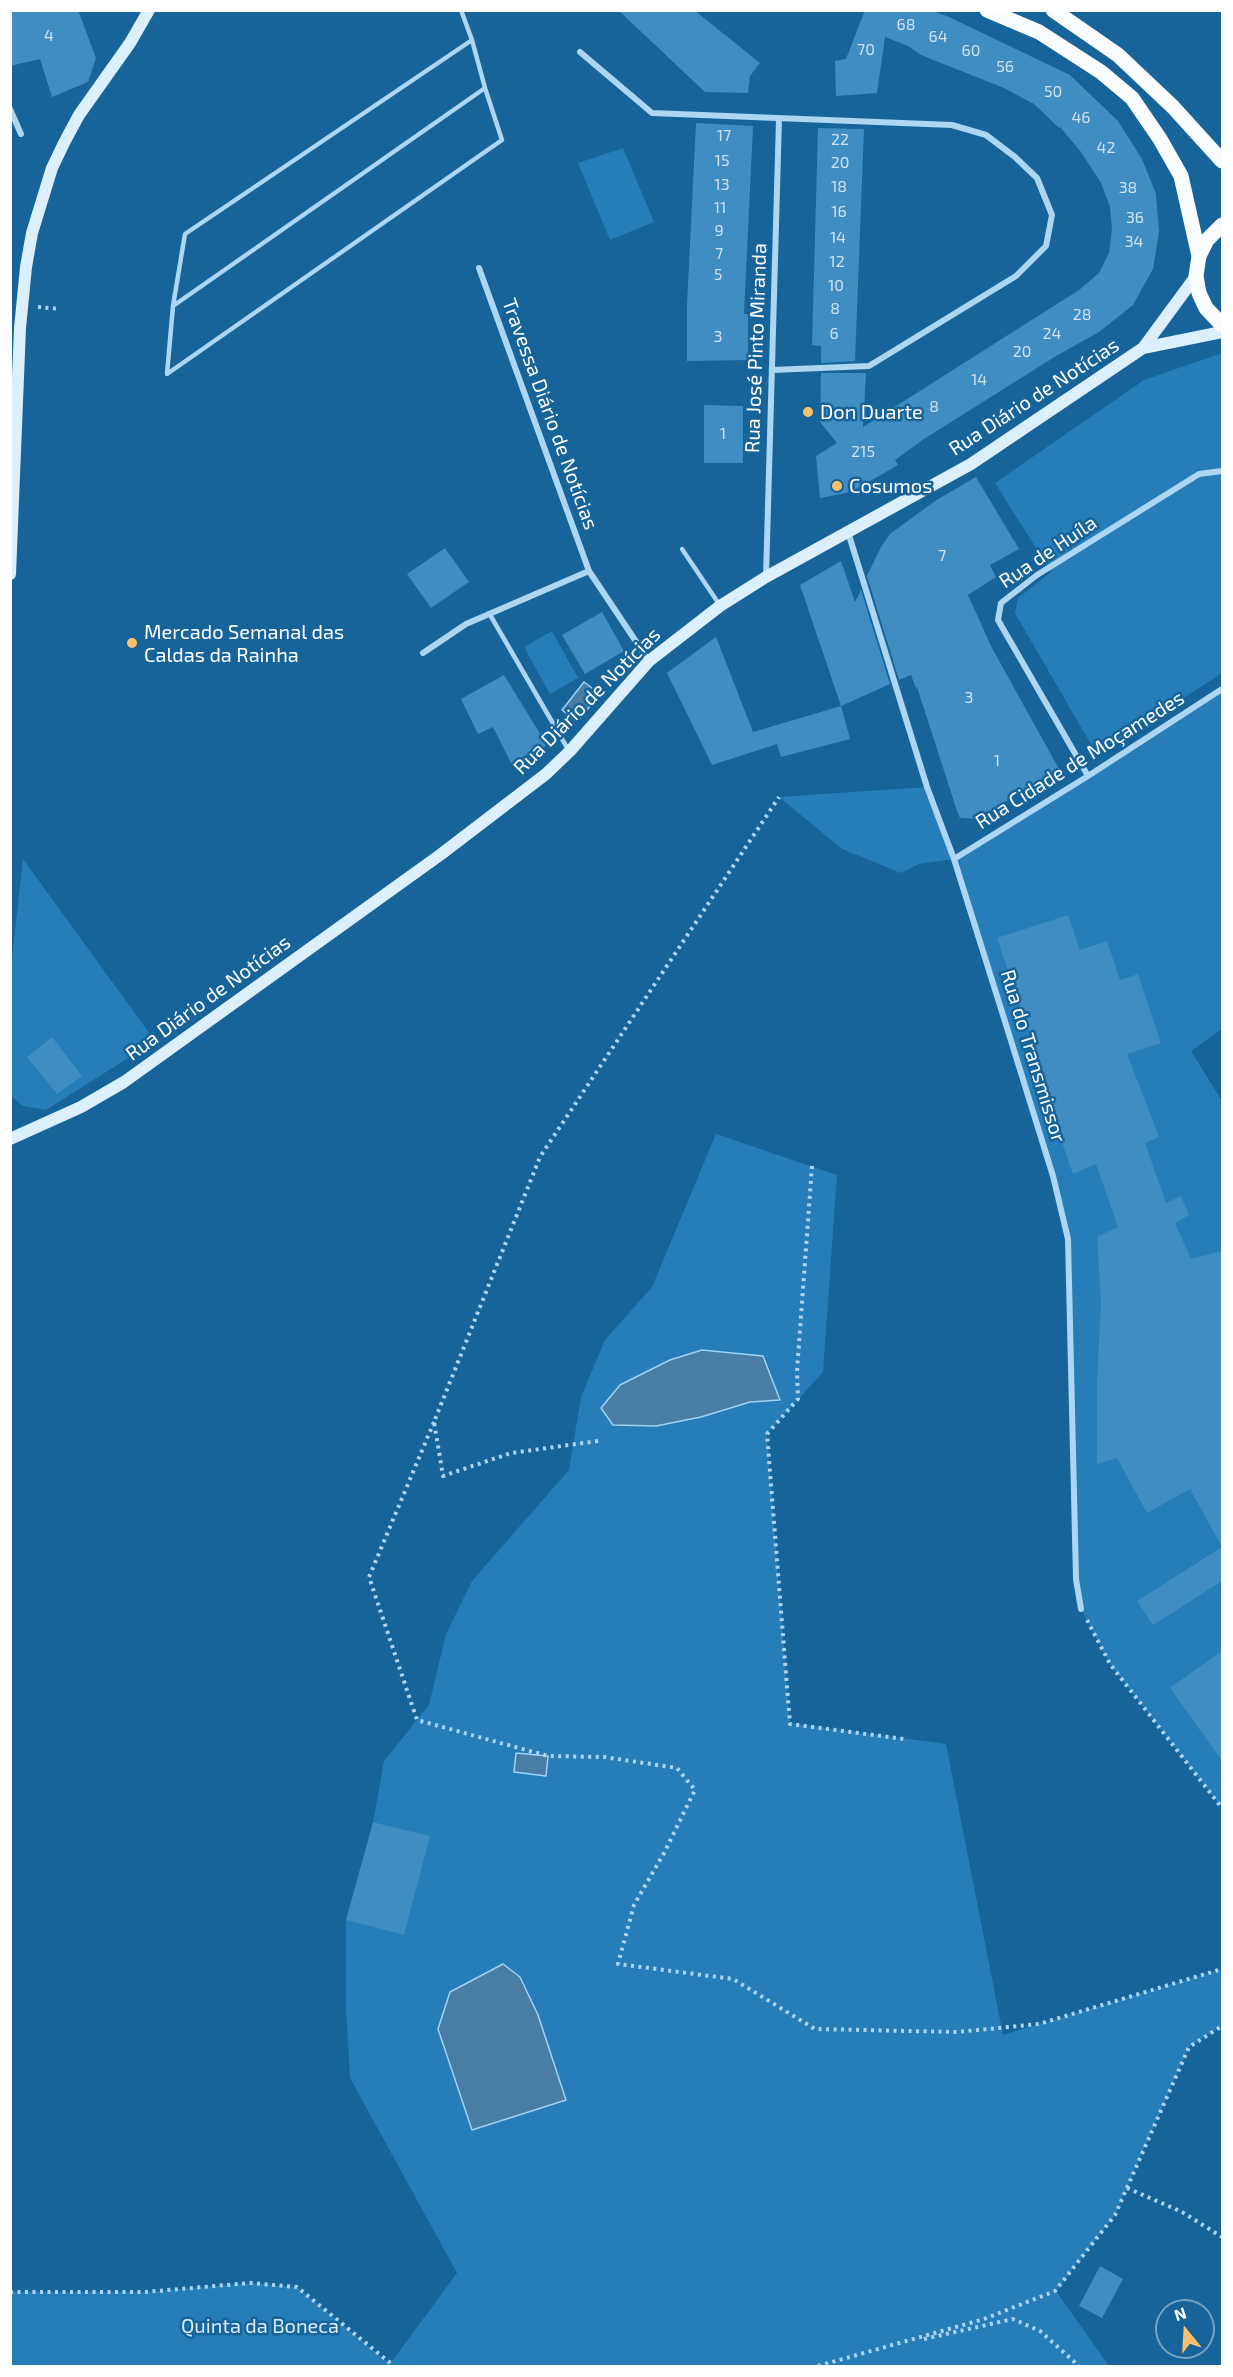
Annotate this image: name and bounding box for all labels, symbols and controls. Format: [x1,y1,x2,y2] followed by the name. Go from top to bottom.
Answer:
[897,15,915,35] house number: 68
[44,26,54,46] house number: 4
[929,27,947,47] house number: 64
[857,40,875,60] house number: 70
[962,41,980,61] house number: 60
[996,57,1014,77] house number: 56
[1044,82,1062,102] house number: 50
[1072,108,1090,128] house number: 46
[717,126,731,146] house number: 17
[831,130,849,150] house number: 22
[1097,138,1115,158] house number: 42
[715,151,729,171] house number: 15
[831,153,849,173] house number: 20
[714,175,730,195] house number: 13
[831,177,847,197] house number: 18
[1119,178,1137,198] house number: 38
[714,198,726,218] house number: 11
[831,202,847,222] house number: 16
[1126,208,1144,228] house number: 36
[714,221,724,241] house number: 9
[830,228,846,248] house number: 14
[1125,232,1143,252] house number: 34
[740,243,772,453] street label: Rua José Pinto Miranda
[715,244,723,264] house number: 7
[829,252,845,272] house number: 12
[714,265,722,285] house number: 5
[828,276,844,296] house number: 10
[497,295,603,533] street label: Travessa Diário de Notícias
[830,299,840,319] house number: 8
[1073,305,1091,325] house number: 28
[829,324,839,344] house number: 6
[1043,324,1061,344] house number: 24
[714,327,722,347] house number: 3
[945,333,1123,461] street label: Rua Diário de Notícias
[1013,342,1031,362] house number: 20
[971,370,987,390] house number: 14
[929,397,939,417] house number: 8
[820,400,923,424] place label: Don Duarte
[801,405,815,419] marker: Don Duarte
[720,424,726,444] house number: 1
[851,442,875,462] house number: 215
[849,474,932,498] place label: Cosumos
[830,479,844,493] marker: Cosumos
[995,511,1101,593] street label: Rua de Huíla
[938,546,946,566] house number: 7
[144,620,344,667] place label: Mercado Semanal das Caldas da Rainha
[509,623,665,779] street label: Rua Diário de Notícias
[125,636,139,650] marker: Mercado Semanal das Caldas da Rainha
[971,686,1189,834] street label: Rua Cidade de Moçamedes
[965,688,973,708] house number: 3
[994,751,1000,771] house number: 1
[121,930,295,1066] street label: Rua Diário de Notícias
[995,967,1071,1145] street label: Rua do Transmissor
[1155,2299,1215,2359] north arrow
[1171,2302,1188,2324] text: N
[181,2314,339,2338] park label: Quinta da Boneca

